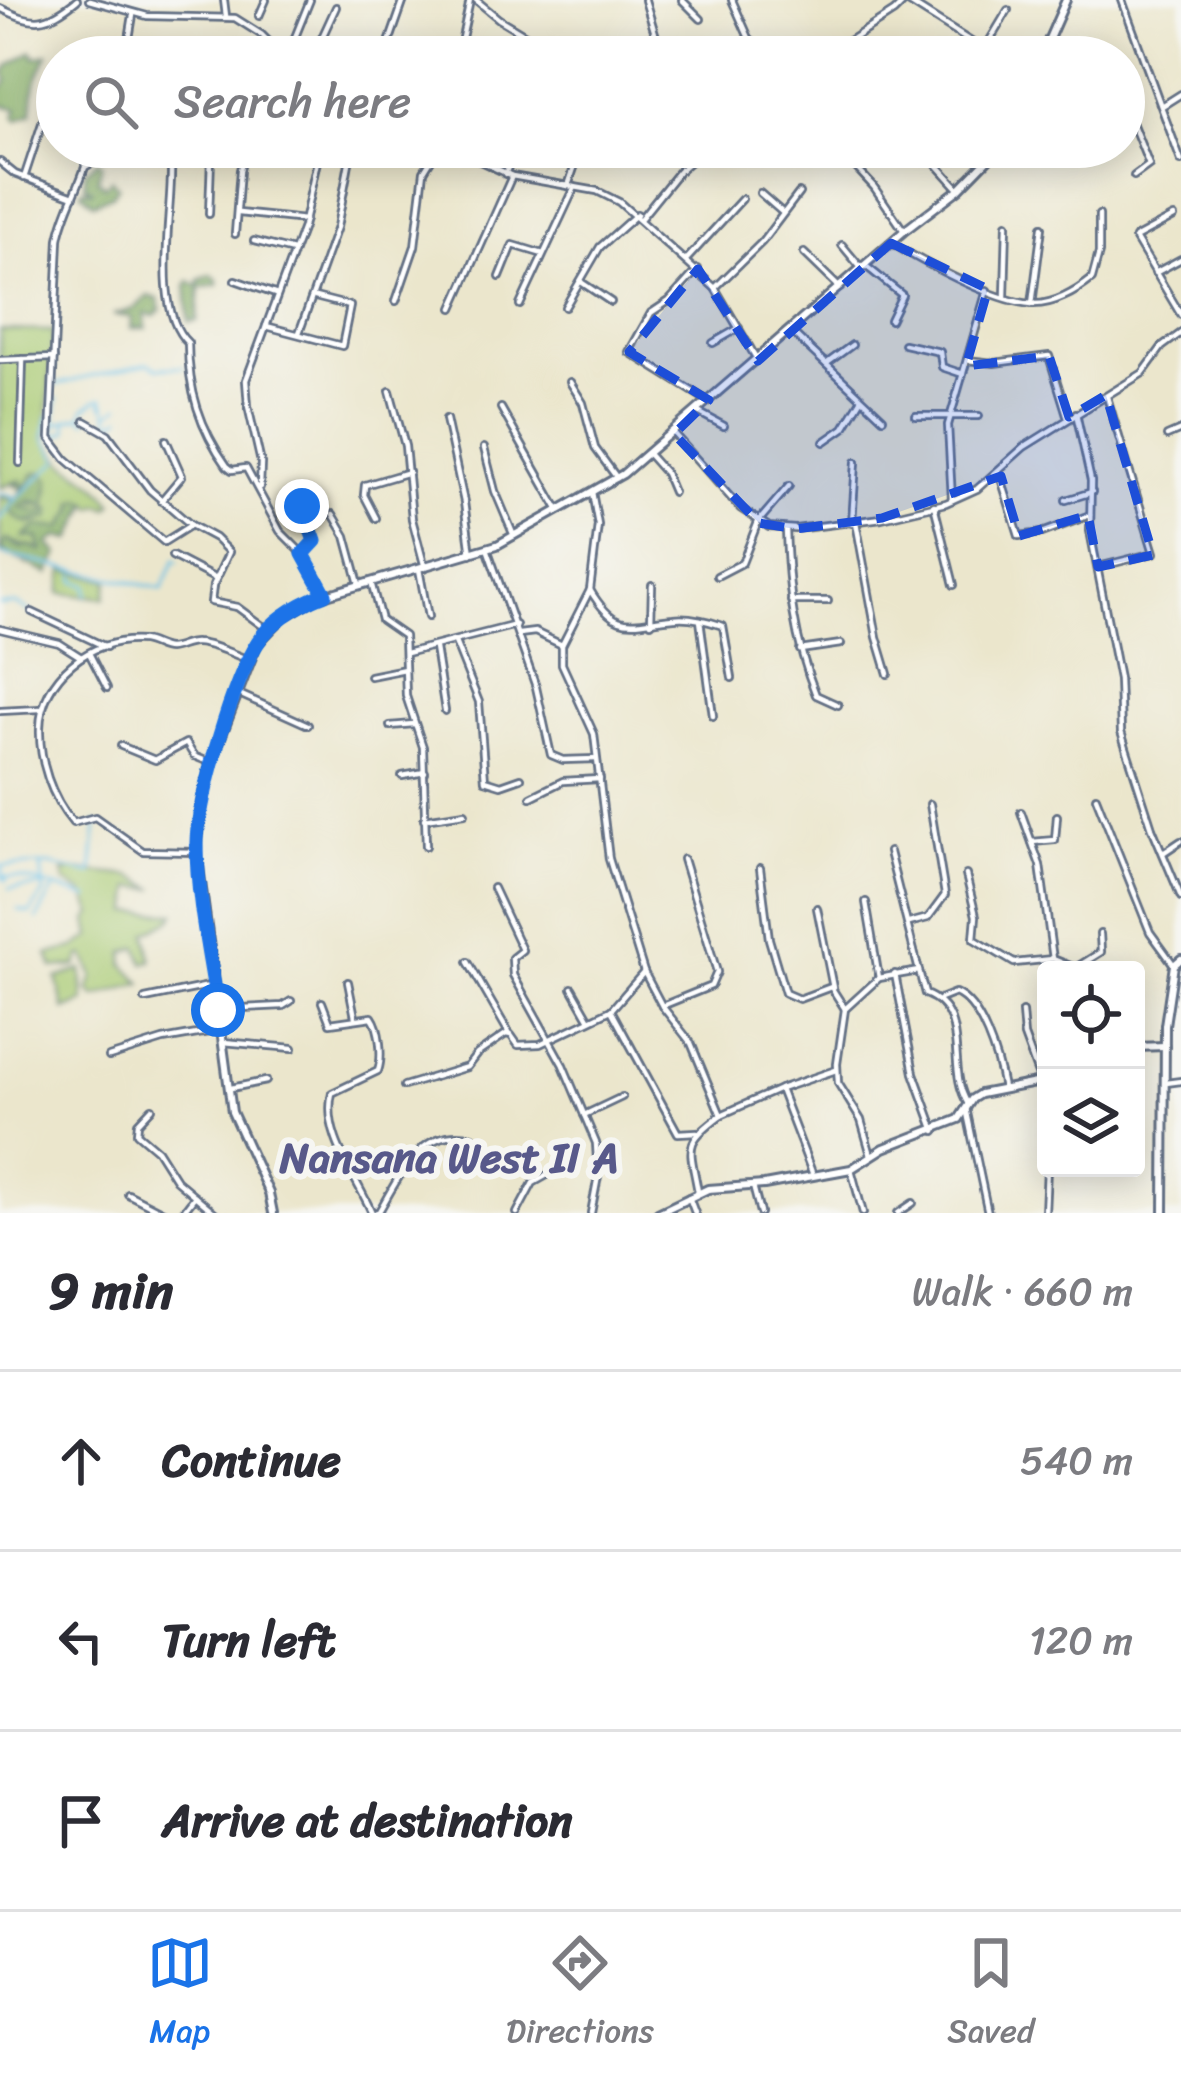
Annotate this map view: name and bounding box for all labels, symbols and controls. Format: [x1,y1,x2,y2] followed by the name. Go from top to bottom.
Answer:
[36,36,1145,168] search box
[174,62,411,142] text: Search here
[78,69,144,135] icon: search
[275,479,329,533] route end
[1037,961,1145,1177] map controls
[1037,961,1145,1069] button: locate
[191,983,245,1037] route start
[1037,1069,1145,1177] button: layers
[279,1121,618,1195] district label: Nansana West II A
[48,1246,173,1336] text: 9 min
[912,1257,1133,1326] text: Walk · 660 m
[162,1421,341,1501] text: Continue
[1020,1426,1133,1495] text: 540 m
[48,1428,114,1494] icon: ahead
[162,1601,335,1681] text: Turn left
[1029,1606,1133,1675] text: 120 m
[48,1608,114,1674] icon: left
[162,1781,572,1861] text: Arrive at destination
[48,1788,114,1854] icon: arrive
[147,1930,213,2060] tab: Map
[506,1930,654,2060] tab: Directions
[947,1930,1034,2060] tab: Saved

